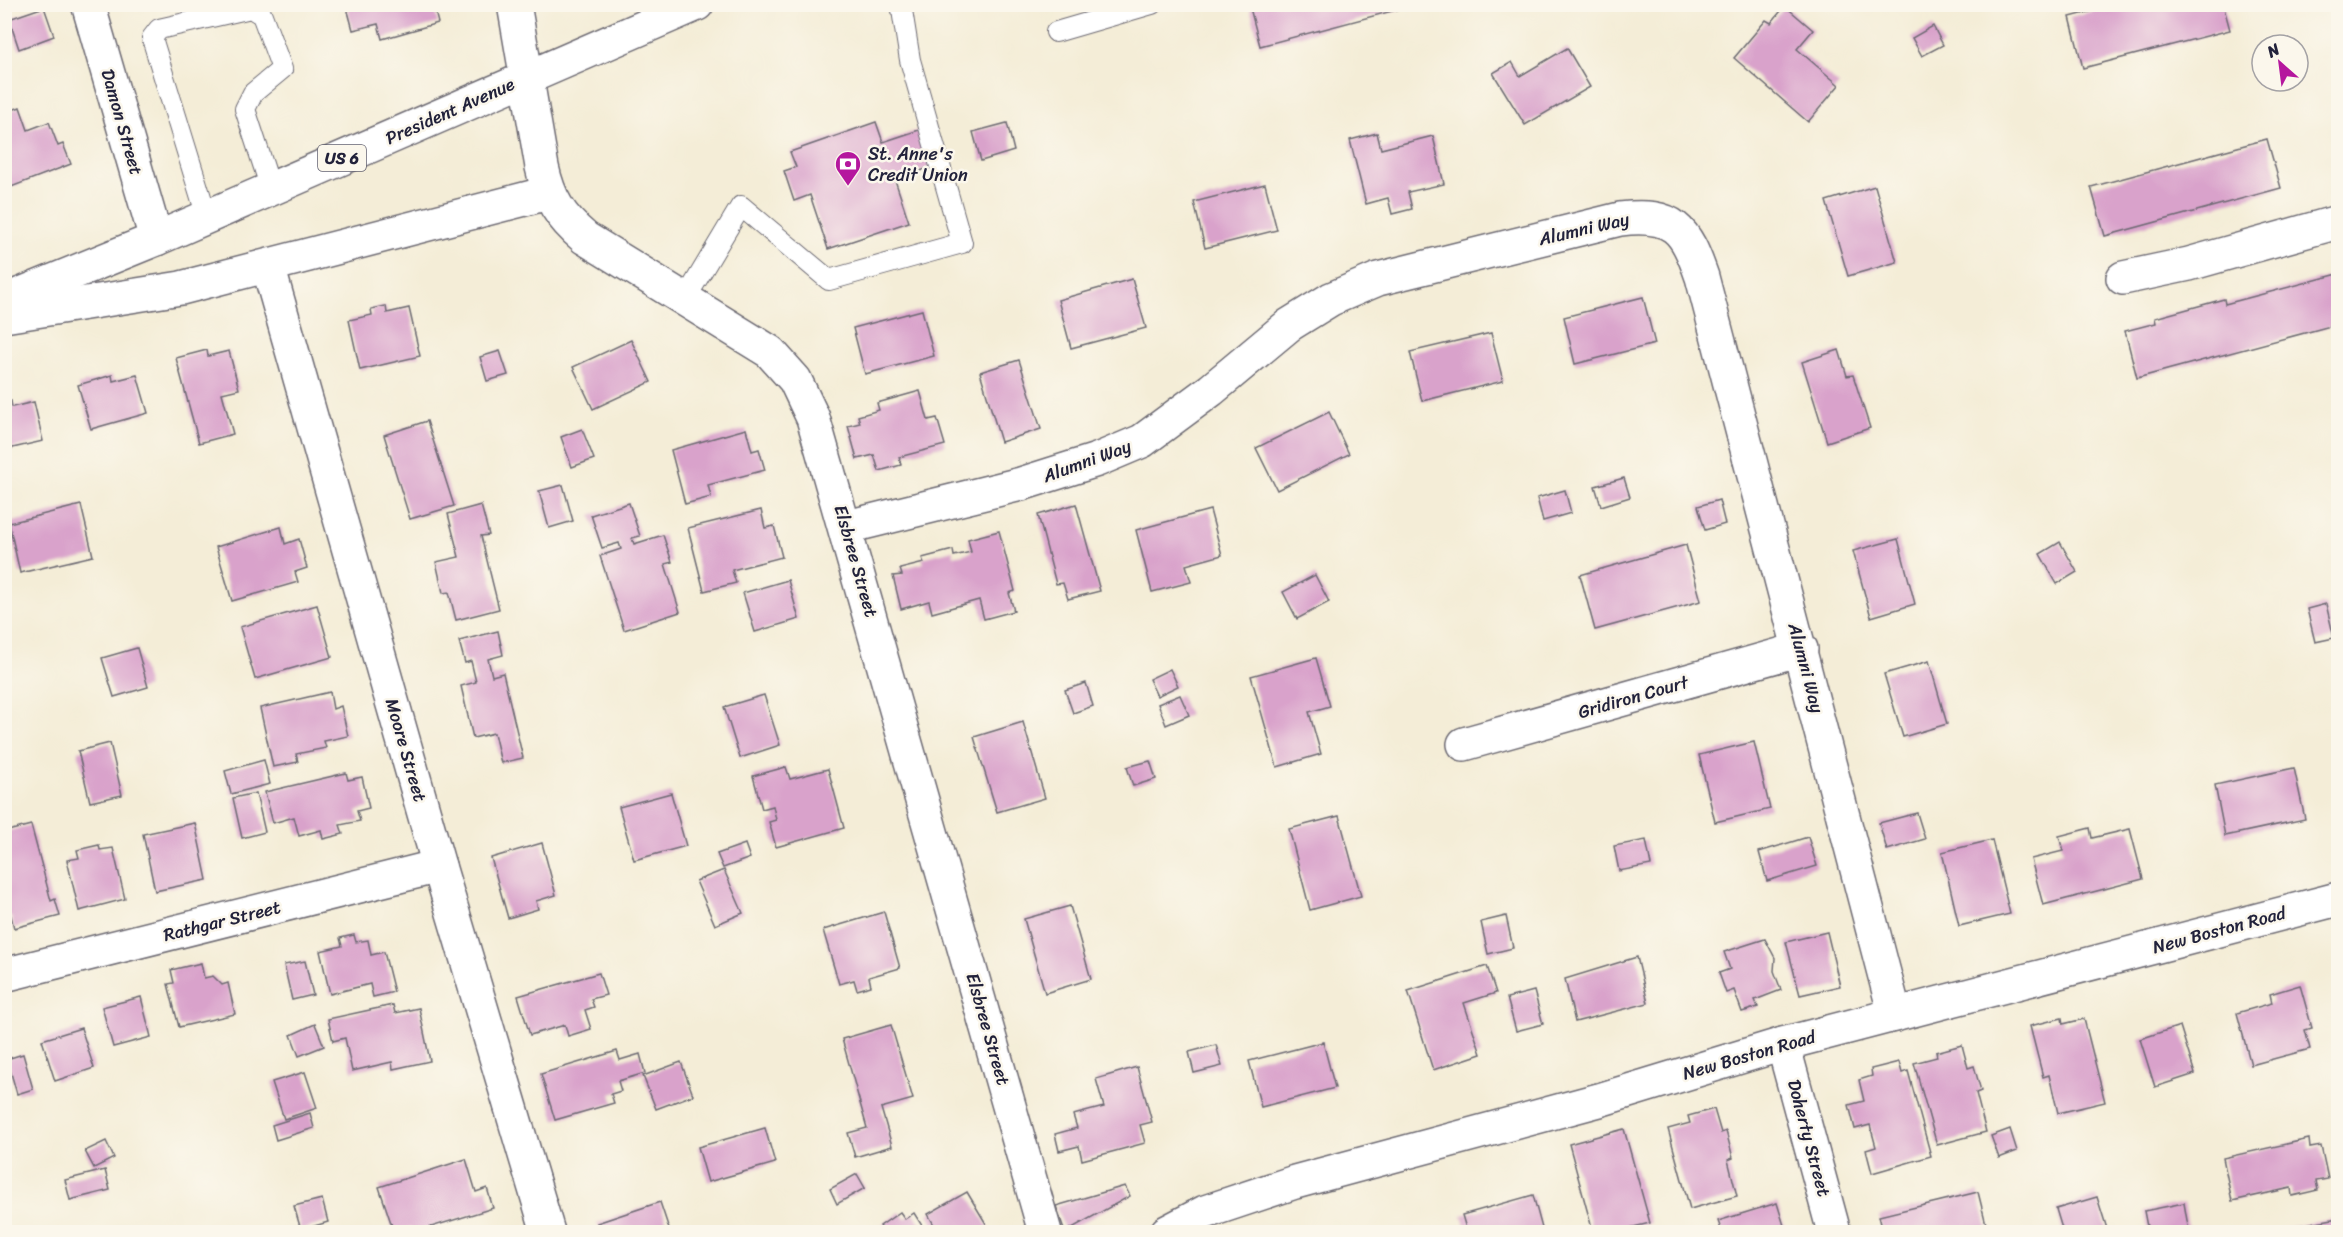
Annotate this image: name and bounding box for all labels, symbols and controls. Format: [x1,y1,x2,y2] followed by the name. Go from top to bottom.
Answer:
[2250,33,2310,93] north arrow
[2261,34,2286,66] text: N
[92,65,152,179] street label: Damon Street
[380,68,520,154] street label: President Avenue
[868,138,968,191] place label: St. Anne's Credit Union
[318,145,366,171] road number: US 6
[833,149,863,187] bank icon: St. Anne's Credit Union
[1535,203,1633,255] street label: Alumni Way
[1037,430,1136,492] street label: Alumni Way
[825,501,887,621] street label: Elsbree Street
[1778,618,1834,717] street label: Alumni Way
[1574,666,1693,728] street label: Gridiron Court
[376,694,436,806] street label: Moore Street
[160,891,284,951] street label: Rathgar Street
[2149,896,2291,963] street label: New Boston Road
[957,969,1019,1089] street label: Elsbree Street
[1679,1020,1821,1089] street label: New Boston Road
[1778,1076,1840,1200] street label: Doherty Street

